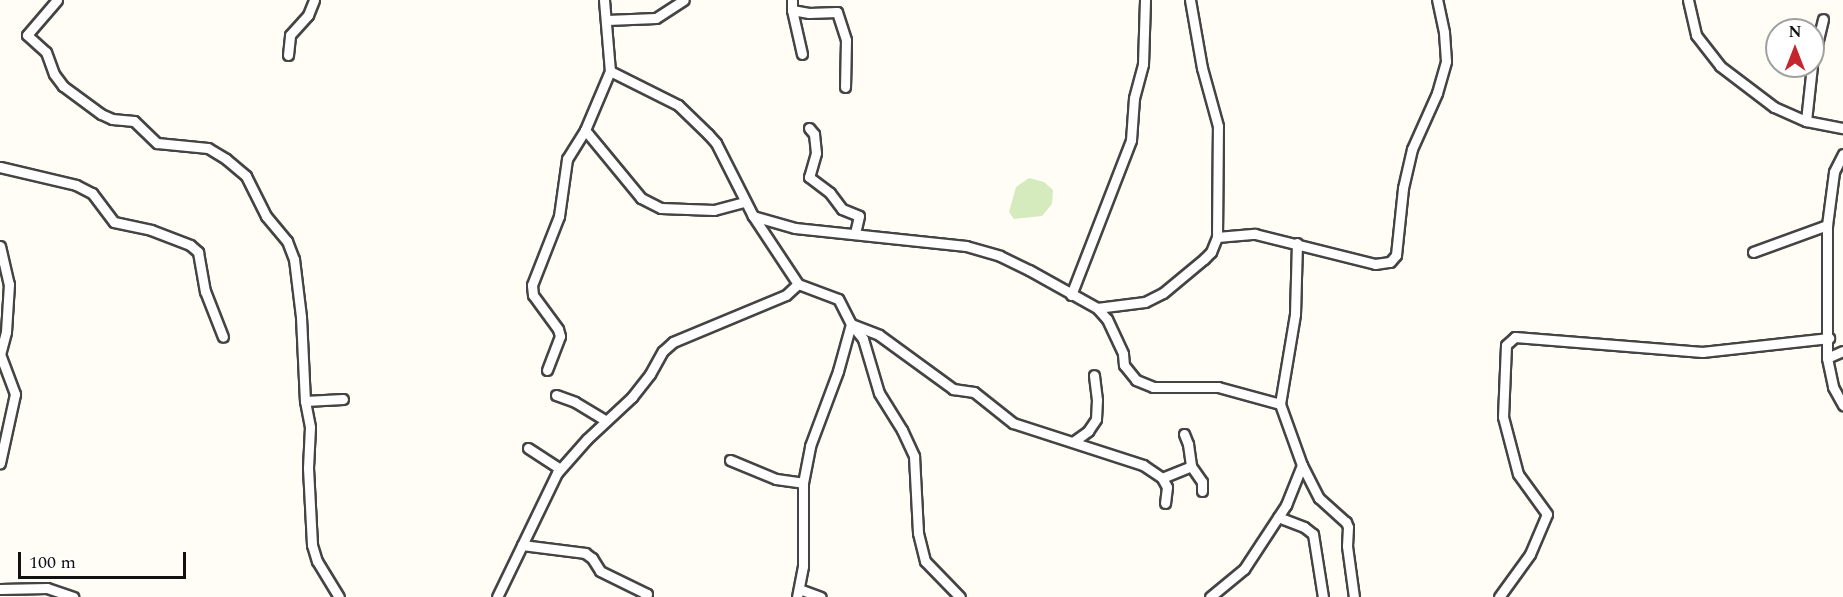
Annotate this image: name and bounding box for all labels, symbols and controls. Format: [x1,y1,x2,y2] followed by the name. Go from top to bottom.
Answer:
[1765,18,1825,78] north arrow
[1788,20,1802,44] text: N
[21,540,189,578] scale bar
[29,549,76,576] text: 100 m

